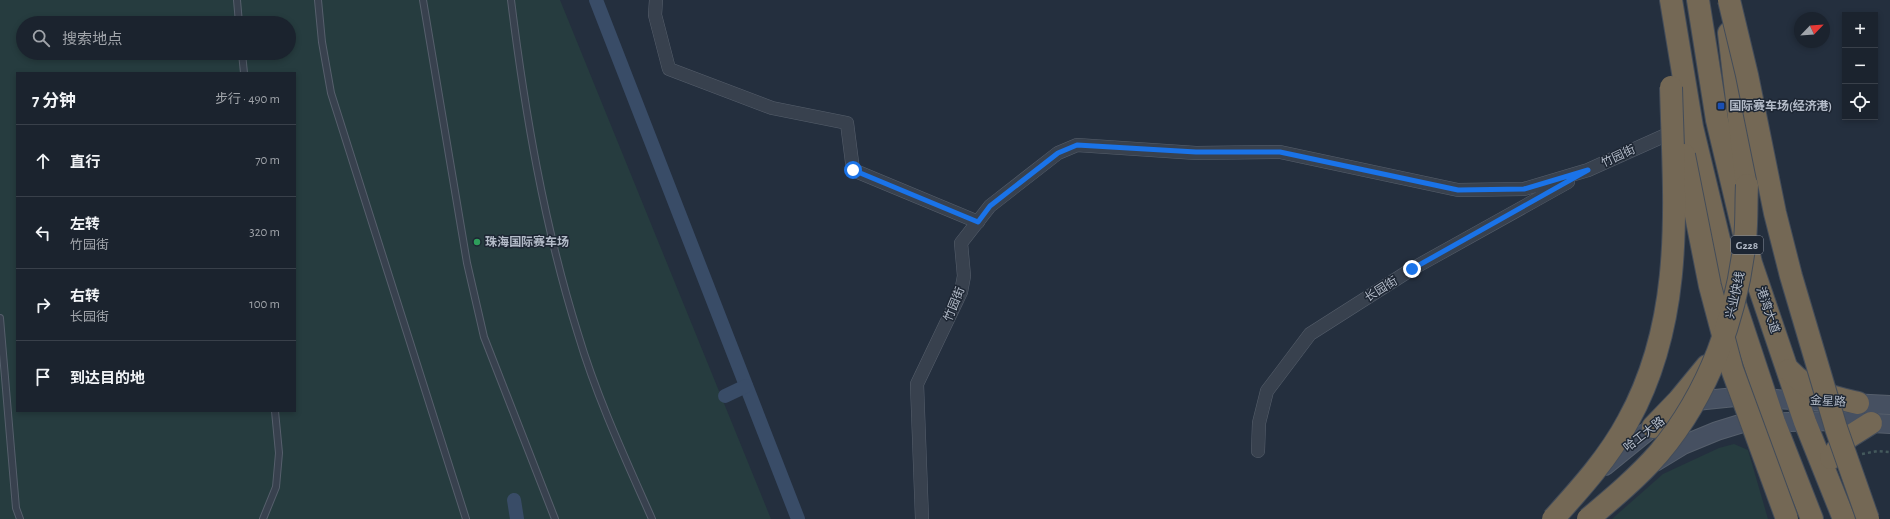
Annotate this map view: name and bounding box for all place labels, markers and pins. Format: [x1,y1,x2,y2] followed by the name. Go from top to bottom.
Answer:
[1729,99,1832,113] place label: 国际赛车场(经济港)
[1716,101,1726,111] marker: 国际赛车场(经济港)
[485,235,569,248] place label: 珠海国际赛车场
[472,237,482,247] marker: 珠海国际赛车场

